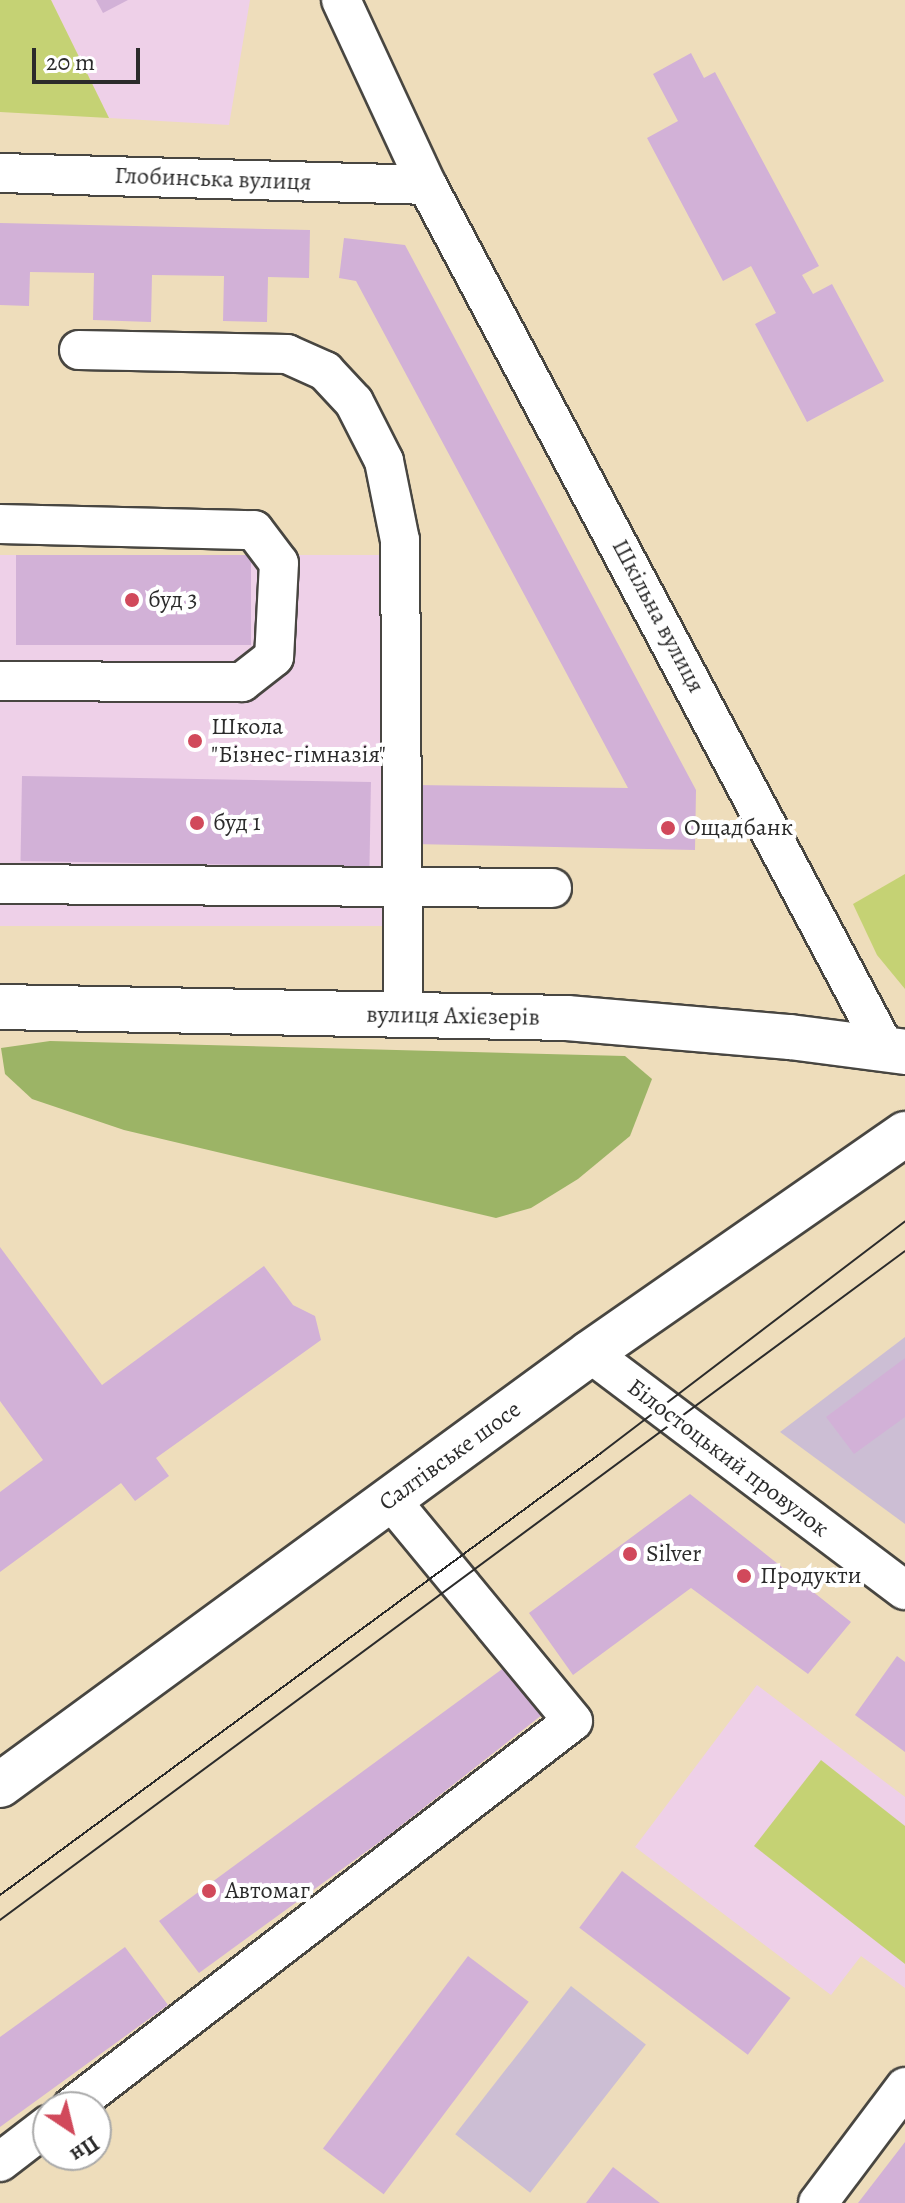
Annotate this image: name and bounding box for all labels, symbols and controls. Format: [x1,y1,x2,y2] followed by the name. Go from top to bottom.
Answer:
[36,32,144,82] scale bar
[46,46,95,78] text: 20 m
[114,161,312,197] street label: Глобинська вулиця
[605,534,711,698] street label: Шкільна вулиця
[148,586,198,614] place label: буд 3
[123,591,141,609] marker: буд 3
[211,713,386,769] place label: Школа "Бізнес-гімназія"
[186,732,204,750] marker: Школа "Бізнес-гімназія"
[213,809,261,837] place label: буд 1
[188,814,206,832] marker: буд 1
[684,814,793,842] place label: Ощадбанк
[659,819,677,837] marker: Ощадбанк
[366,1000,540,1032] street label: вулиця Ахієзерів
[622,1373,834,1543] street label: Білостоцький провулок
[374,1395,526,1517] street label: Салтівське шосе
[646,1540,701,1568] place label: Silver
[621,1545,639,1563] marker: Silver
[760,1562,862,1590] place label: Продукти
[735,1567,753,1585] marker: Продукти
[225,1877,310,1905] place label: Автомаг
[200,1882,218,1900] marker: Автомаг
[32,2091,112,2171] north arrow
[64,2128,105,2170] text: Пн

